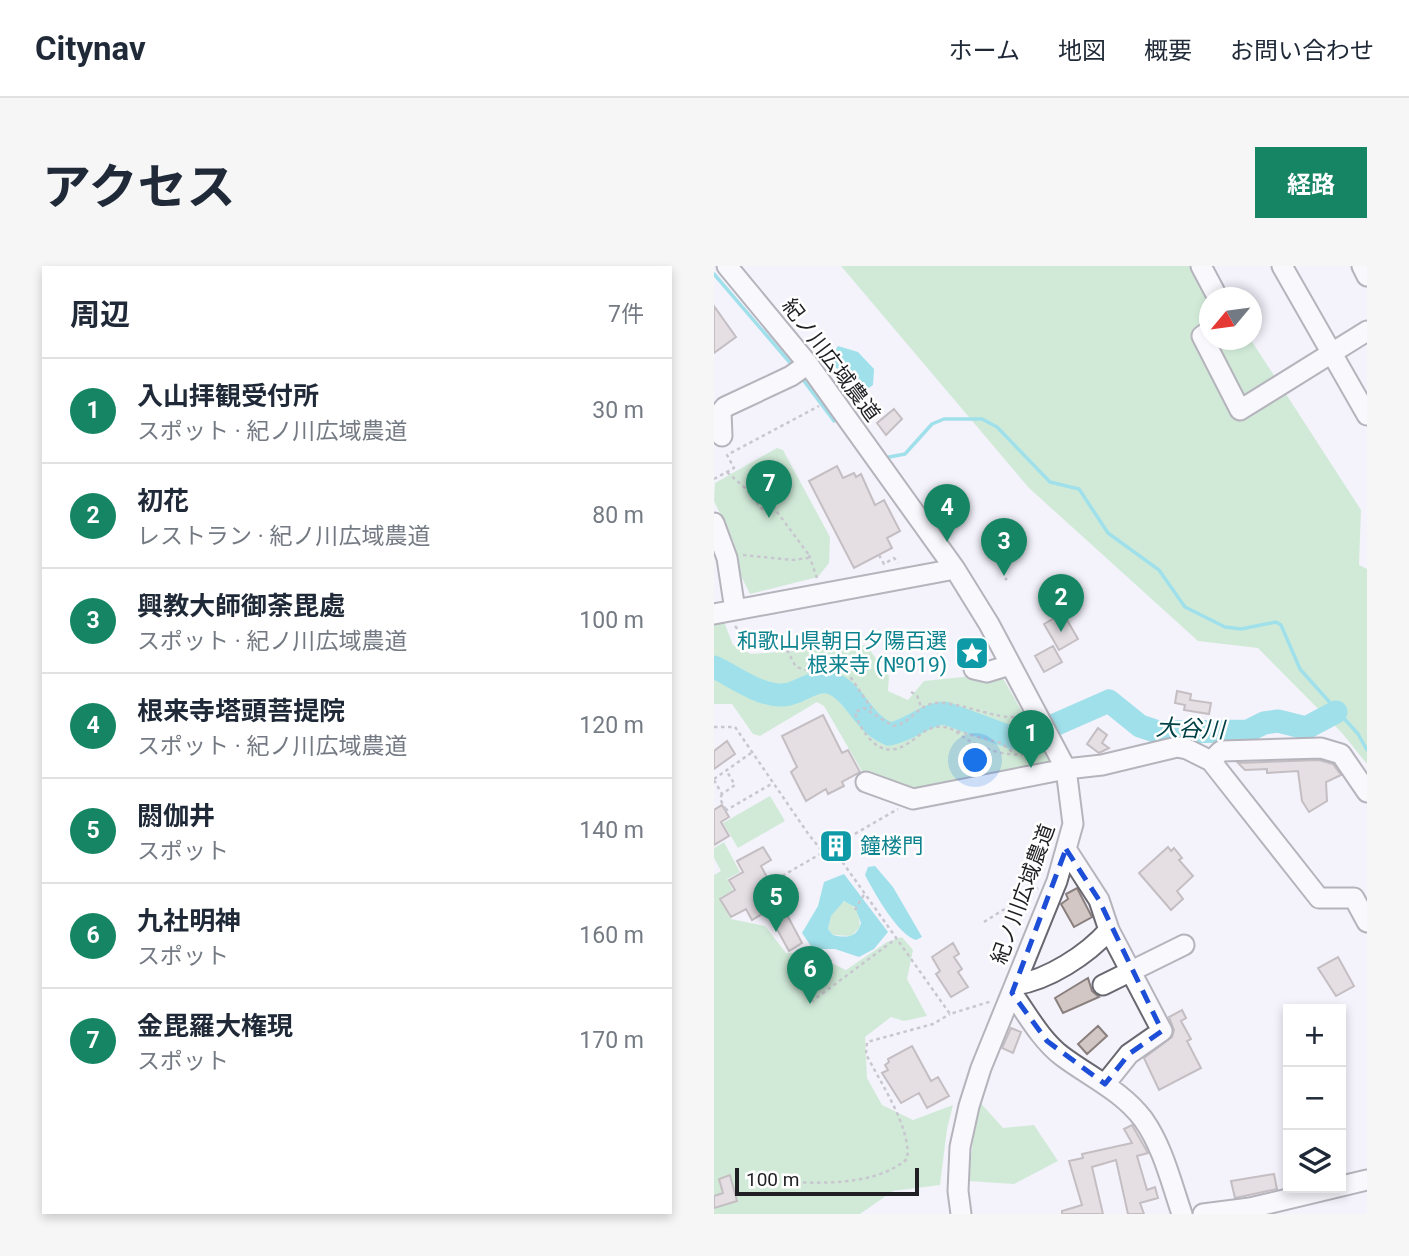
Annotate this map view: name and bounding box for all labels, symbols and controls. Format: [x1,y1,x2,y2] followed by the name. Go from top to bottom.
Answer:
[35,29,146,68] text: Citynav
[949,37,1020,65] text: ホーム
[1058,37,1106,65] text: 地図
[1144,37,1192,65] text: 概要
[1230,37,1374,65] text: お問い合わせ
[1255,147,1367,218] button: 経路
[42,159,236,216] text: アクセス
[1199,287,1262,350] north arrow
[777,294,885,426] street label: 紀ノ川広域農道
[70,297,130,332] text: 周辺
[608,301,644,328] text: 7件
[137,381,319,411] text: 入山拝観受付所
[86,397,100,424] text: 1
[592,397,644,424] text: 30 m
[137,418,407,445] text: スポット · 紀ノ川広域農道
[746,460,792,518] pin: 7
[924,484,970,542] pin: 4
[137,486,189,516] text: 初花
[86,502,100,529] text: 2
[592,502,644,529] text: 80 m
[981,518,1027,576] pin: 3
[137,523,430,550] text: レストラン · 紀ノ川広域農道
[1038,574,1084,632] pin: 2
[137,591,345,621] text: 興教大師御荼毘處
[86,607,100,634] text: 3
[579,607,644,634] text: 100 m
[137,628,407,655] text: スポット · 紀ノ川広域農道
[737,629,947,677] place label: 和歌山県朝日夕陽百選 根来寺 (№019)
[953,634,991,672] place icon: 和歌山県朝日夕陽百選 根来寺 (№019)
[137,696,345,726] text: 根来寺塔頭菩提院
[1008,710,1054,768] pin: 1
[86,712,100,739] text: 4
[579,712,644,739] text: 120 m
[1155,714,1228,744] water label: 大谷川
[137,733,407,760] text: スポット · 紀ノ川広域農道
[958,743,992,777] your location
[137,801,215,831] text: 閼伽井
[86,817,100,844] text: 5
[579,817,644,844] text: 140 m
[987,821,1059,967] street label: 紀ノ川広域農道
[817,827,855,865] building icon: 鐘楼門
[860,834,923,858] place label: 鐘楼門
[137,838,229,865] text: スポット
[753,874,799,932] pin: 5
[137,906,241,936] text: 九社明神
[86,922,100,949] text: 6
[579,922,644,949] text: 160 m
[137,943,229,970] text: スポット
[787,946,833,1004] pin: 6
[1283,1004,1346,1193] map controls
[1283,1004,1346,1067] button: +
[137,1011,293,1041] text: 金毘羅大権現
[86,1027,100,1054] text: 7
[579,1027,644,1054] text: 170 m
[137,1048,229,1075] text: スポット
[1283,1067,1346,1130] button: −
[1283,1130,1346,1193] button: layers
[735,1165,919,1197] scale bar
[746,1168,799,1191] text: 100 m

